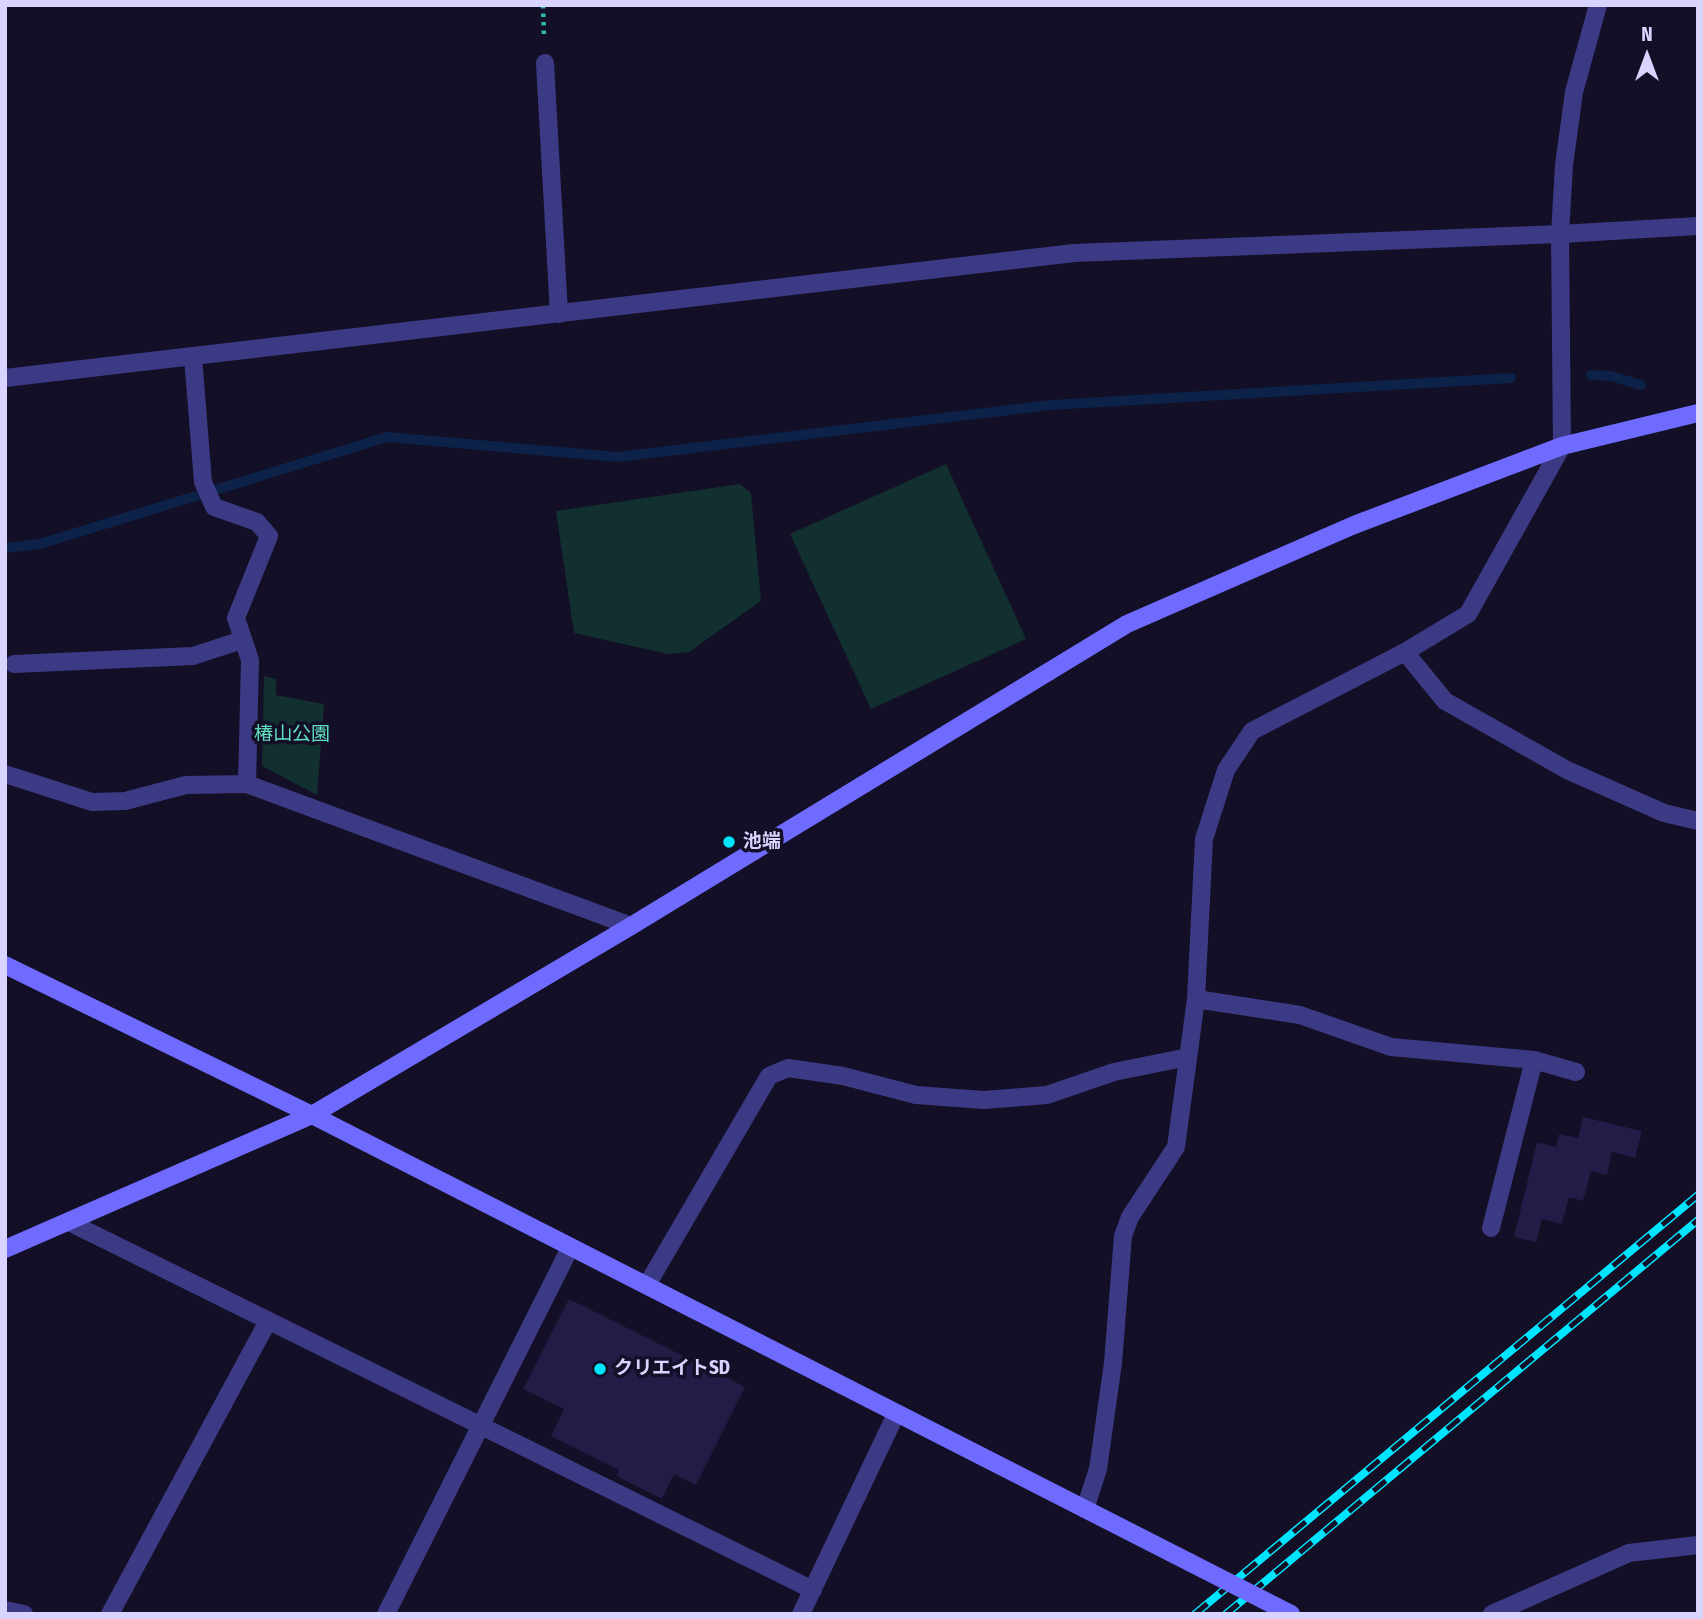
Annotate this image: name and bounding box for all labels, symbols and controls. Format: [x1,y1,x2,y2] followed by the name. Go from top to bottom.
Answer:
[1612,21,1682,91] north arrow
[1641,23,1653,46] text: N
[254,724,330,746] park label: 椿山公園
[743,831,781,853] place label: 池端
[721,834,737,850] marker: 池端
[614,1358,730,1380] place label: クリエイトSD
[592,1361,608,1377] marker: クリエイトSD

